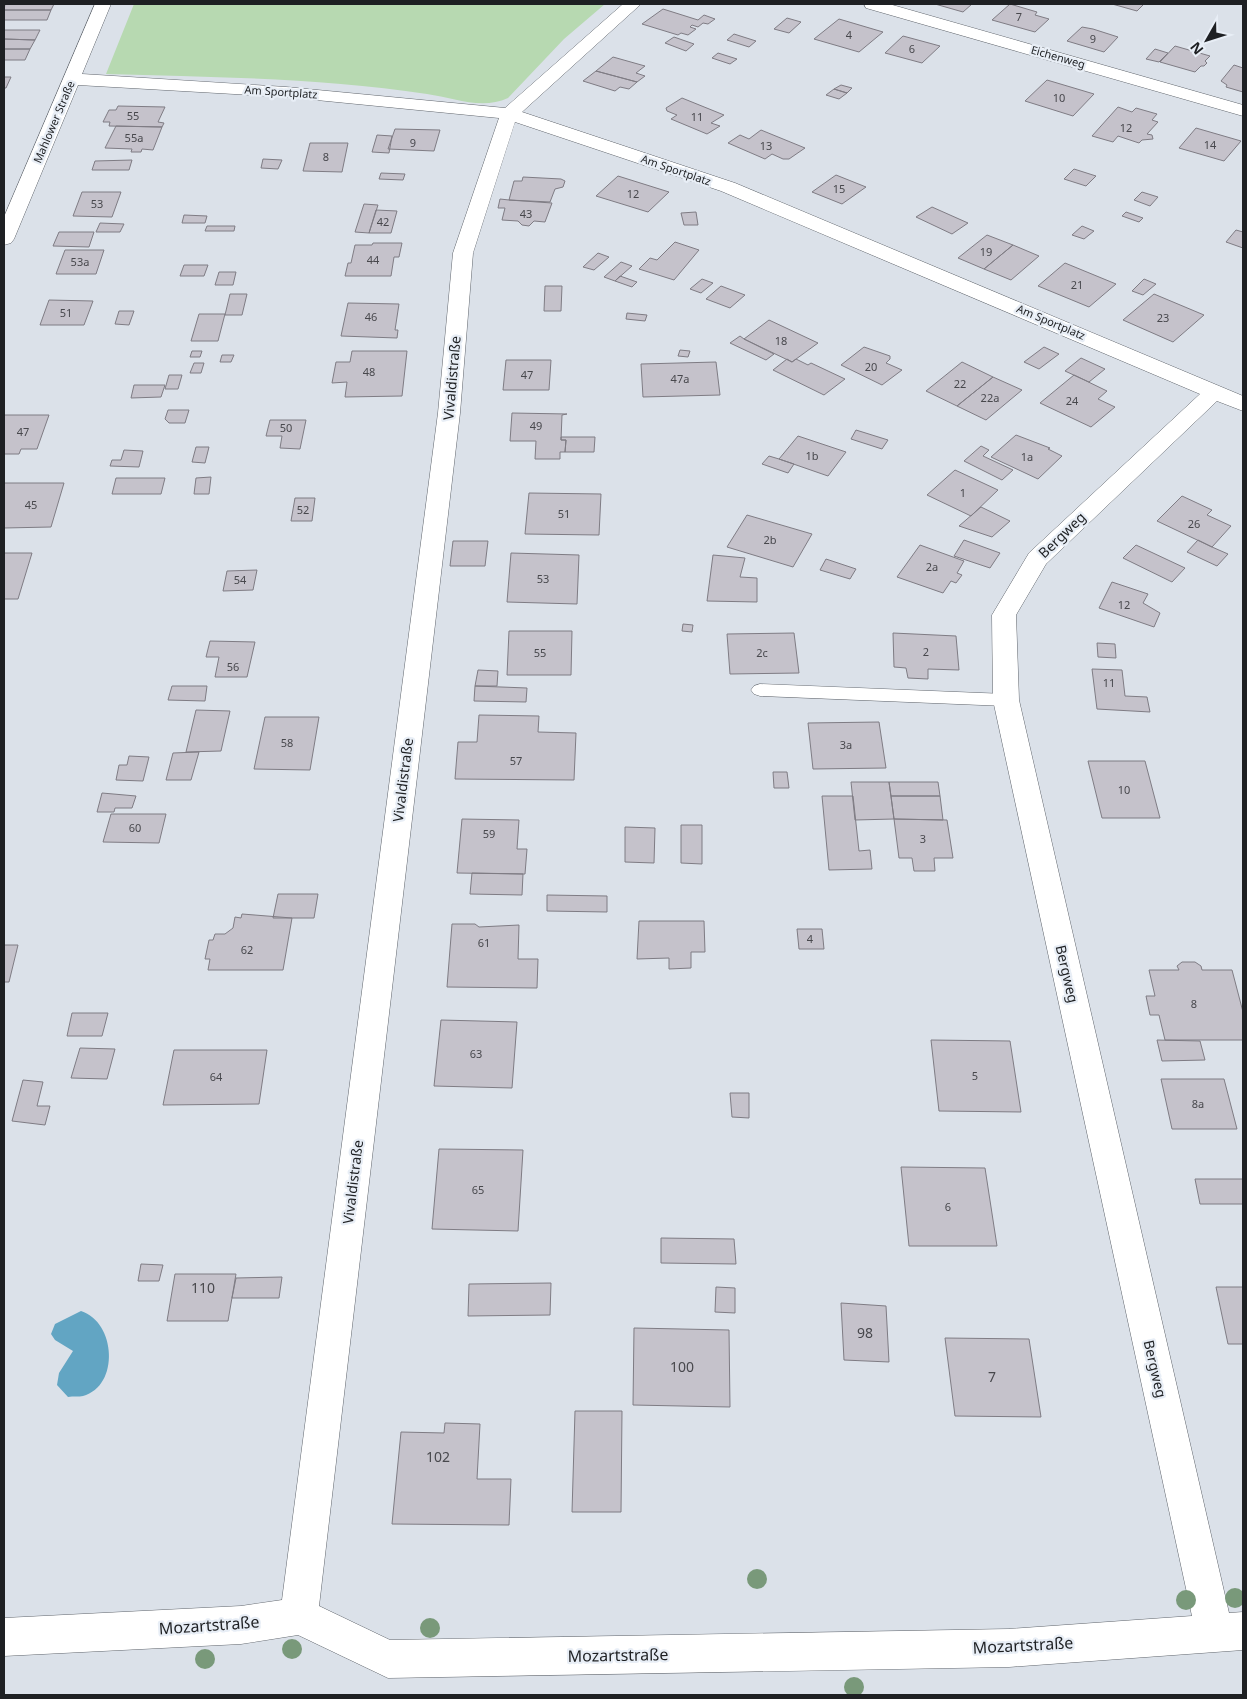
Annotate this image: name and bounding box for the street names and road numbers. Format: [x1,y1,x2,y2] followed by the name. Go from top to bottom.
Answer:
[1029,42,1087,71] street label: Eichenweg
[29,78,78,165] street label: Mahlower Straße
[244,81,318,102] street label: Am Sportplatz
[639,151,713,189] street label: Am Sportplatz
[1015,300,1088,343] street label: Am Sportplatz
[438,335,465,421] street label: Vivaldistraße
[1034,507,1089,562] street label: Bergweg
[388,737,417,823] street label: Vivaldistraße
[1052,943,1083,1005] street label: Bergweg
[338,1139,367,1225] street label: Vivaldistraße
[1140,1338,1171,1400] street label: Bergweg
[158,1611,260,1639] street label: Mozartstraße
[972,1631,1074,1659] street label: Mozartstraße
[567,1643,669,1667] street label: Mozartstraße

